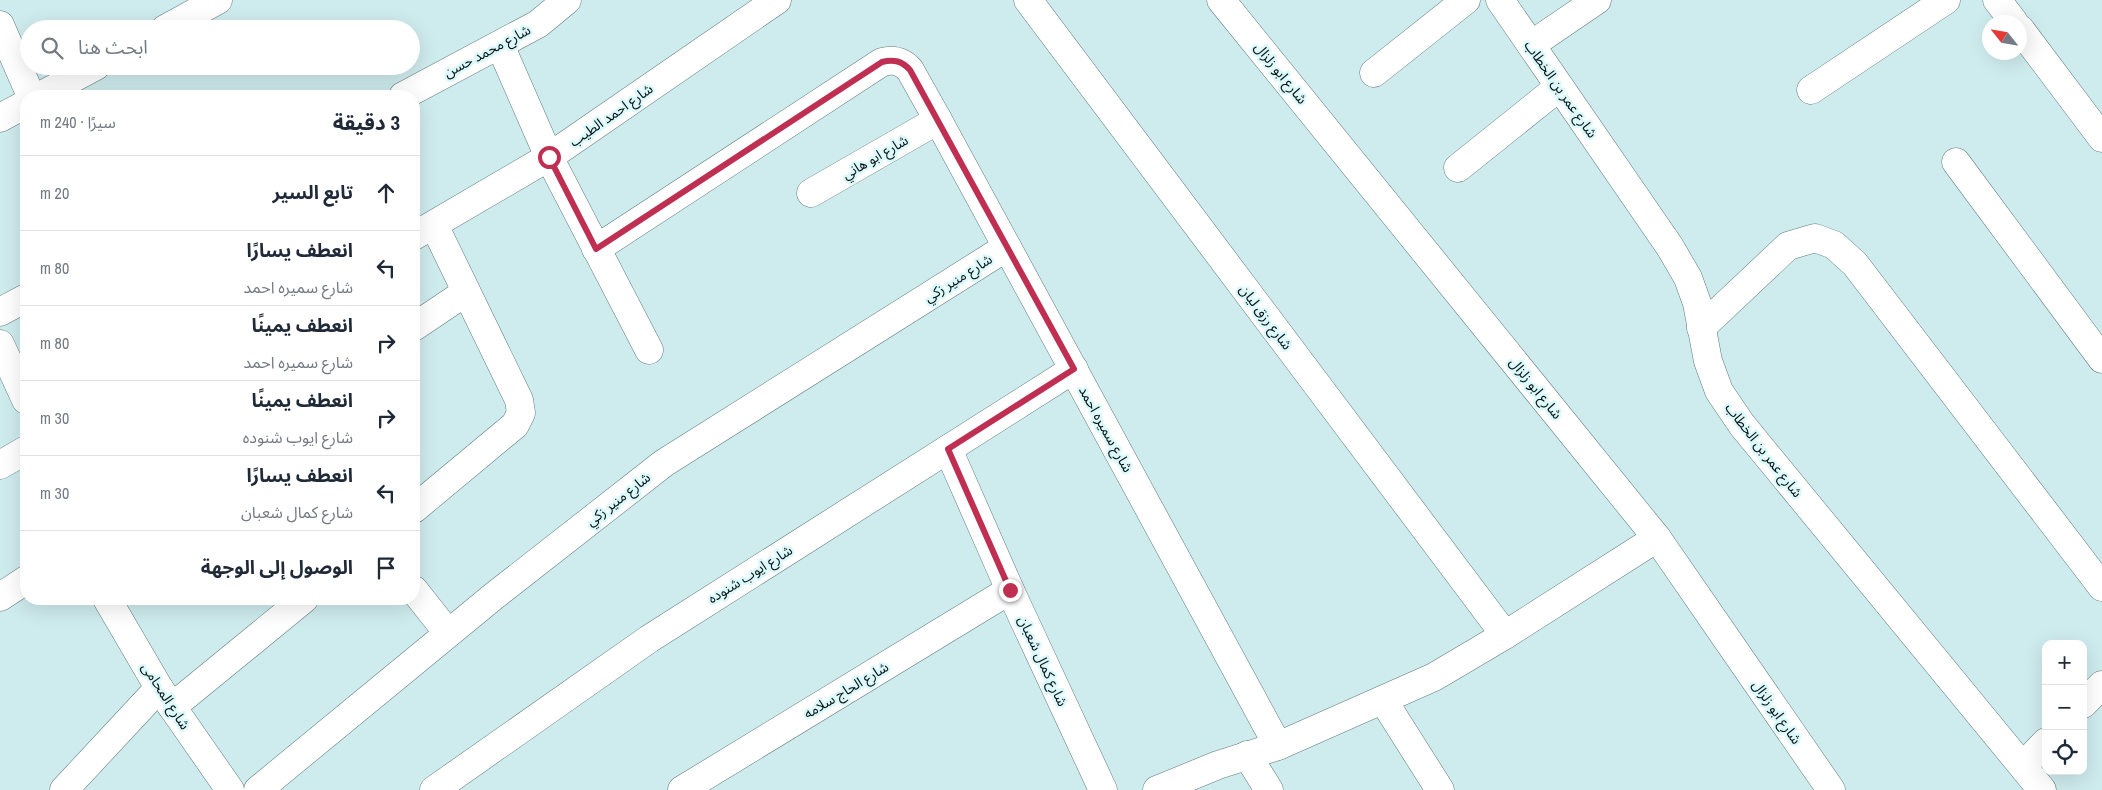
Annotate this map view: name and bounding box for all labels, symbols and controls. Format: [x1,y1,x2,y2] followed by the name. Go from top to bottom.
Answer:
[1982,15,2027,60] north arrow
[20,20,420,75] search box
[440,21,534,83] street label: شارع محمد حسن
[38,34,66,62] icon: search
[78,34,148,60] text: ابحث هنا
[1519,37,1601,143] street label: شارع عمر بن الخطاب
[1249,39,1311,109] street label: شارع ابو زلزال
[566,79,658,152] street label: شارع احمد الطيب
[333,108,400,137] text: 3 دقيقة
[40,111,116,133] text: سيرًا · 240 m
[839,131,912,185] street label: شارع ابو هاني
[538,146,561,169] route start
[272,179,353,205] text: تابع السير
[372,179,400,207] icon: ahead
[40,182,69,204] text: 20 m
[247,237,353,263] text: انعطف يسارًا
[920,250,997,308] street label: شارع منير زكي
[372,254,400,282] icon: left
[40,257,69,279] text: 80 m
[244,276,353,298] text: شارع سميره احمد
[1234,281,1296,354] street label: شارع رزق ليان
[252,312,353,338] text: انعطف يمينًا
[372,329,400,357] icon: right
[40,332,69,354] text: 80 m
[244,351,353,373] text: شارع سميره احمد
[1504,354,1566,424] street label: شارع ابو زلزال
[1073,383,1137,476] street label: شارع سميره احمد
[252,387,353,413] text: انعطف يمينًا
[1720,399,1807,502] street label: شارع عمر بن الخطاب
[372,404,400,432] icon: right
[40,407,69,429] text: 30 m
[243,426,353,448] text: شارع ايوب شنوده
[247,462,353,488] text: انعطف يسارًا
[582,468,655,532] street label: شارع منير زكي
[372,479,400,507] icon: left
[40,482,69,504] text: 30 m
[241,501,353,523] text: شارع كمال شعبان
[704,541,797,609] street label: شارع ايوب شنوده
[201,554,353,580] text: الوصول إلى الوجهة
[372,554,400,582] icon: arrive
[999,579,1022,602] route end
[1012,613,1072,710] street label: شارع كمال شعبان
[2042,640,2087,775] map controls
[2042,640,2087,685] button: +
[800,658,893,724] street label: شارع الحاج سلامه
[136,659,194,734] street label: شارع المحامى
[1747,677,1806,749] street label: شارع ابو زلزال
[2042,685,2087,730] button: −
[2042,730,2087,775] button: locate

